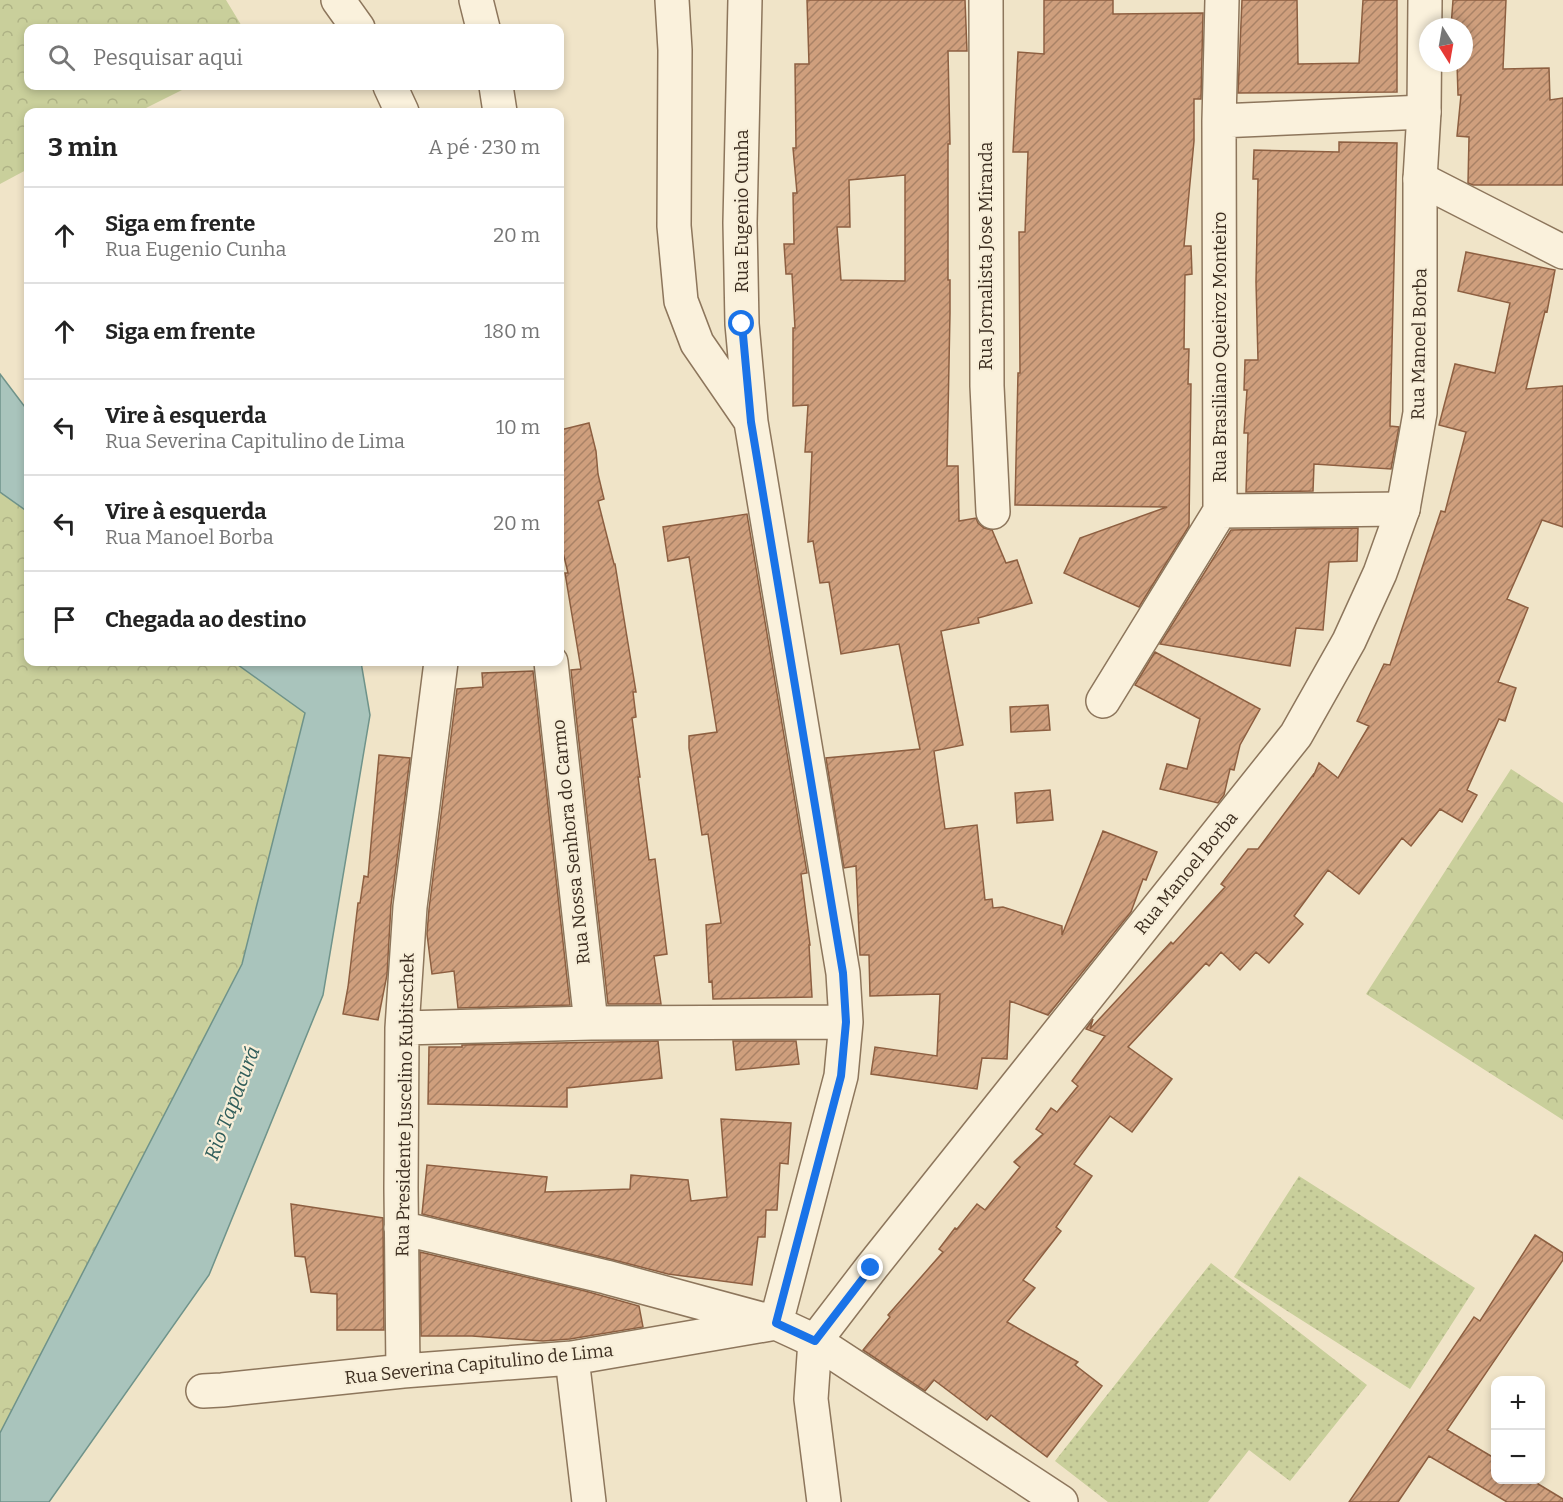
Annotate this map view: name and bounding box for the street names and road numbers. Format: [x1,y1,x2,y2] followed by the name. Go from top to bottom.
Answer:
[731,129,753,293] street label: Rua Eugenio Cunha
[975,142,997,370] street label: Rua Jornalista Jose Miranda
[1209,212,1231,482] street label: Rua Brasiliano Queiroz Monteiro
[1407,268,1431,420] street label: Rua Manoel Borba
[547,718,595,966] street label: Rua Nossa Senhora do Carmo
[1130,807,1242,939] street label: Rua Manoel Borba
[391,952,419,1257] street label: Rua Presidente Juscelino Kubitschek
[344,1339,615,1389] street label: Rua Severina Capitulino de Lima

